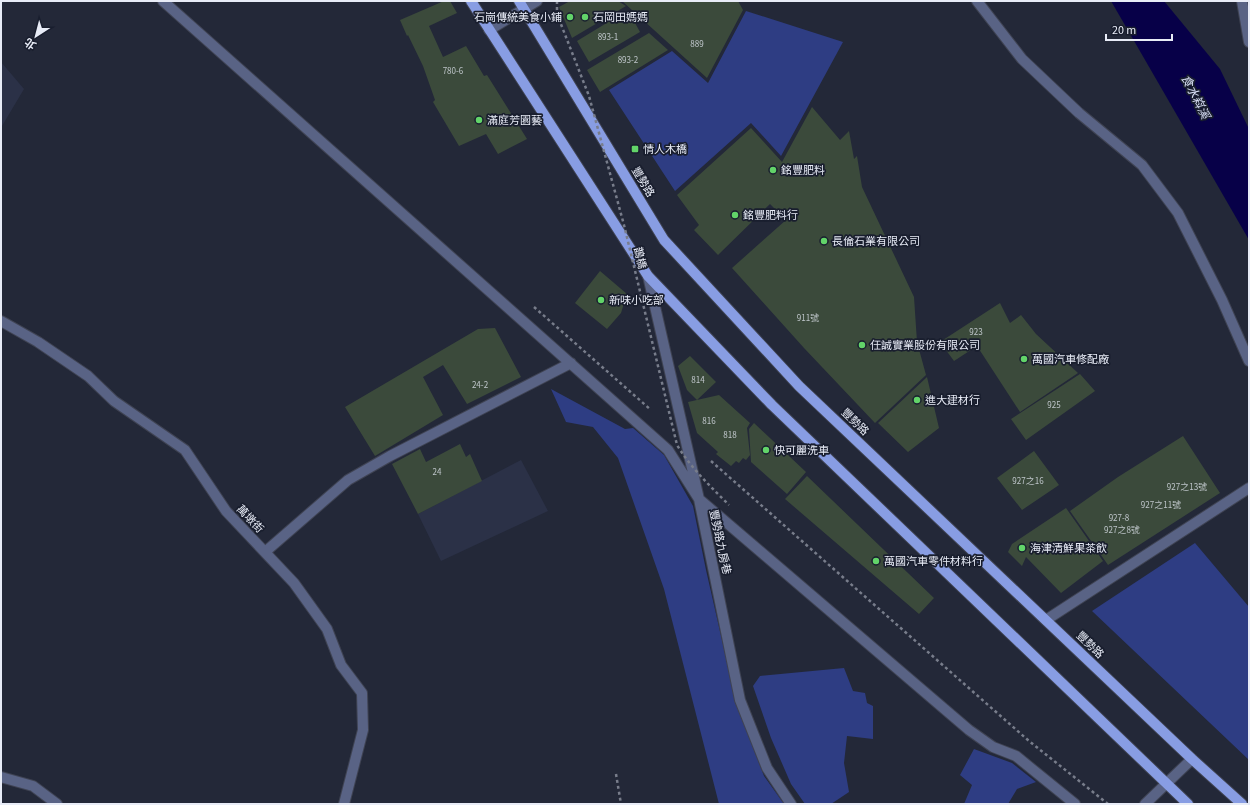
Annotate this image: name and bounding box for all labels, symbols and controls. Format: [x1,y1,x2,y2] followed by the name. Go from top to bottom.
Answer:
[474,10,562,25] place label: 石崗傳統美食小鋪
[593,10,648,25] place label: 石岡田媽媽
[565,12,575,22] marker: 石崗傳統美食小鋪
[580,12,590,22] marker: 石岡田媽媽
[16,16,56,56] north arrow
[1106,16,1172,42] scale bar
[1112,22,1136,39] text: 20 m
[598,31,618,44] house number: 893-1
[22,34,39,53] text: 北
[690,38,704,51] house number: 889
[618,54,639,67] house number: 893-2
[443,65,464,78] house number: 780-6
[1177,72,1214,124] water label: 食水嵙溪
[487,113,542,128] place label: 滿庭芳園藝
[474,115,484,125] marker: 滿庭芳園藝
[643,142,687,157] place label: 情人木橋
[630,144,640,154] marker: 情人木橋
[781,163,825,178] place label: 銘豐肥料
[628,164,658,200] street label: 豐勢路
[768,165,778,175] marker: 銘豐肥料
[743,208,798,223] place label: 銘豐肥料行
[730,210,740,220] marker: 銘豐肥料行
[832,234,920,249] place label: 長倫石業有限公司
[819,236,829,246] marker: 長倫石業有限公司
[630,246,650,270] street label: 鵲橋
[609,293,664,308] place label: 新味小吃部
[596,295,606,305] marker: 新味小吃部
[797,312,819,325] house number: 911號
[969,326,983,339] house number: 923
[870,338,980,353] place label: 任誠實業股份有限公司
[857,340,867,350] marker: 任誠實業股份有限公司
[1032,352,1109,367] place label: 萬國汽車修配廠
[1019,354,1029,364] marker: 萬國汽車修配廠
[691,374,705,387] house number: 814
[472,379,489,392] house number: 24-2
[925,393,980,408] place label: 進大建材行
[912,395,922,405] marker: 進大建材行
[1047,399,1061,412] house number: 925
[838,405,872,439] street label: 豐勢路
[702,415,716,428] house number: 816
[723,429,737,442] house number: 818
[774,443,829,458] place label: 快可麗洗車
[761,445,771,455] marker: 快可麗洗車
[433,466,442,479] house number: 24
[1012,475,1044,488] house number: 927之16
[1167,481,1207,494] house number: 927之13號
[1141,499,1181,512] house number: 927之11號
[233,502,267,536] street label: 萬墩街
[706,508,734,576] street label: 豐勢路九房巷
[1109,512,1130,525] house number: 927-8
[1104,524,1140,537] house number: 927之8號
[1030,541,1107,556] place label: 海津清鮮果茶飲
[1017,543,1027,553] marker: 海津清鮮果茶飲
[884,554,983,569] place label: 萬國汽車零件材料行
[871,556,881,566] marker: 萬國汽車零件材料行
[1073,628,1107,662] street label: 豐勢路

